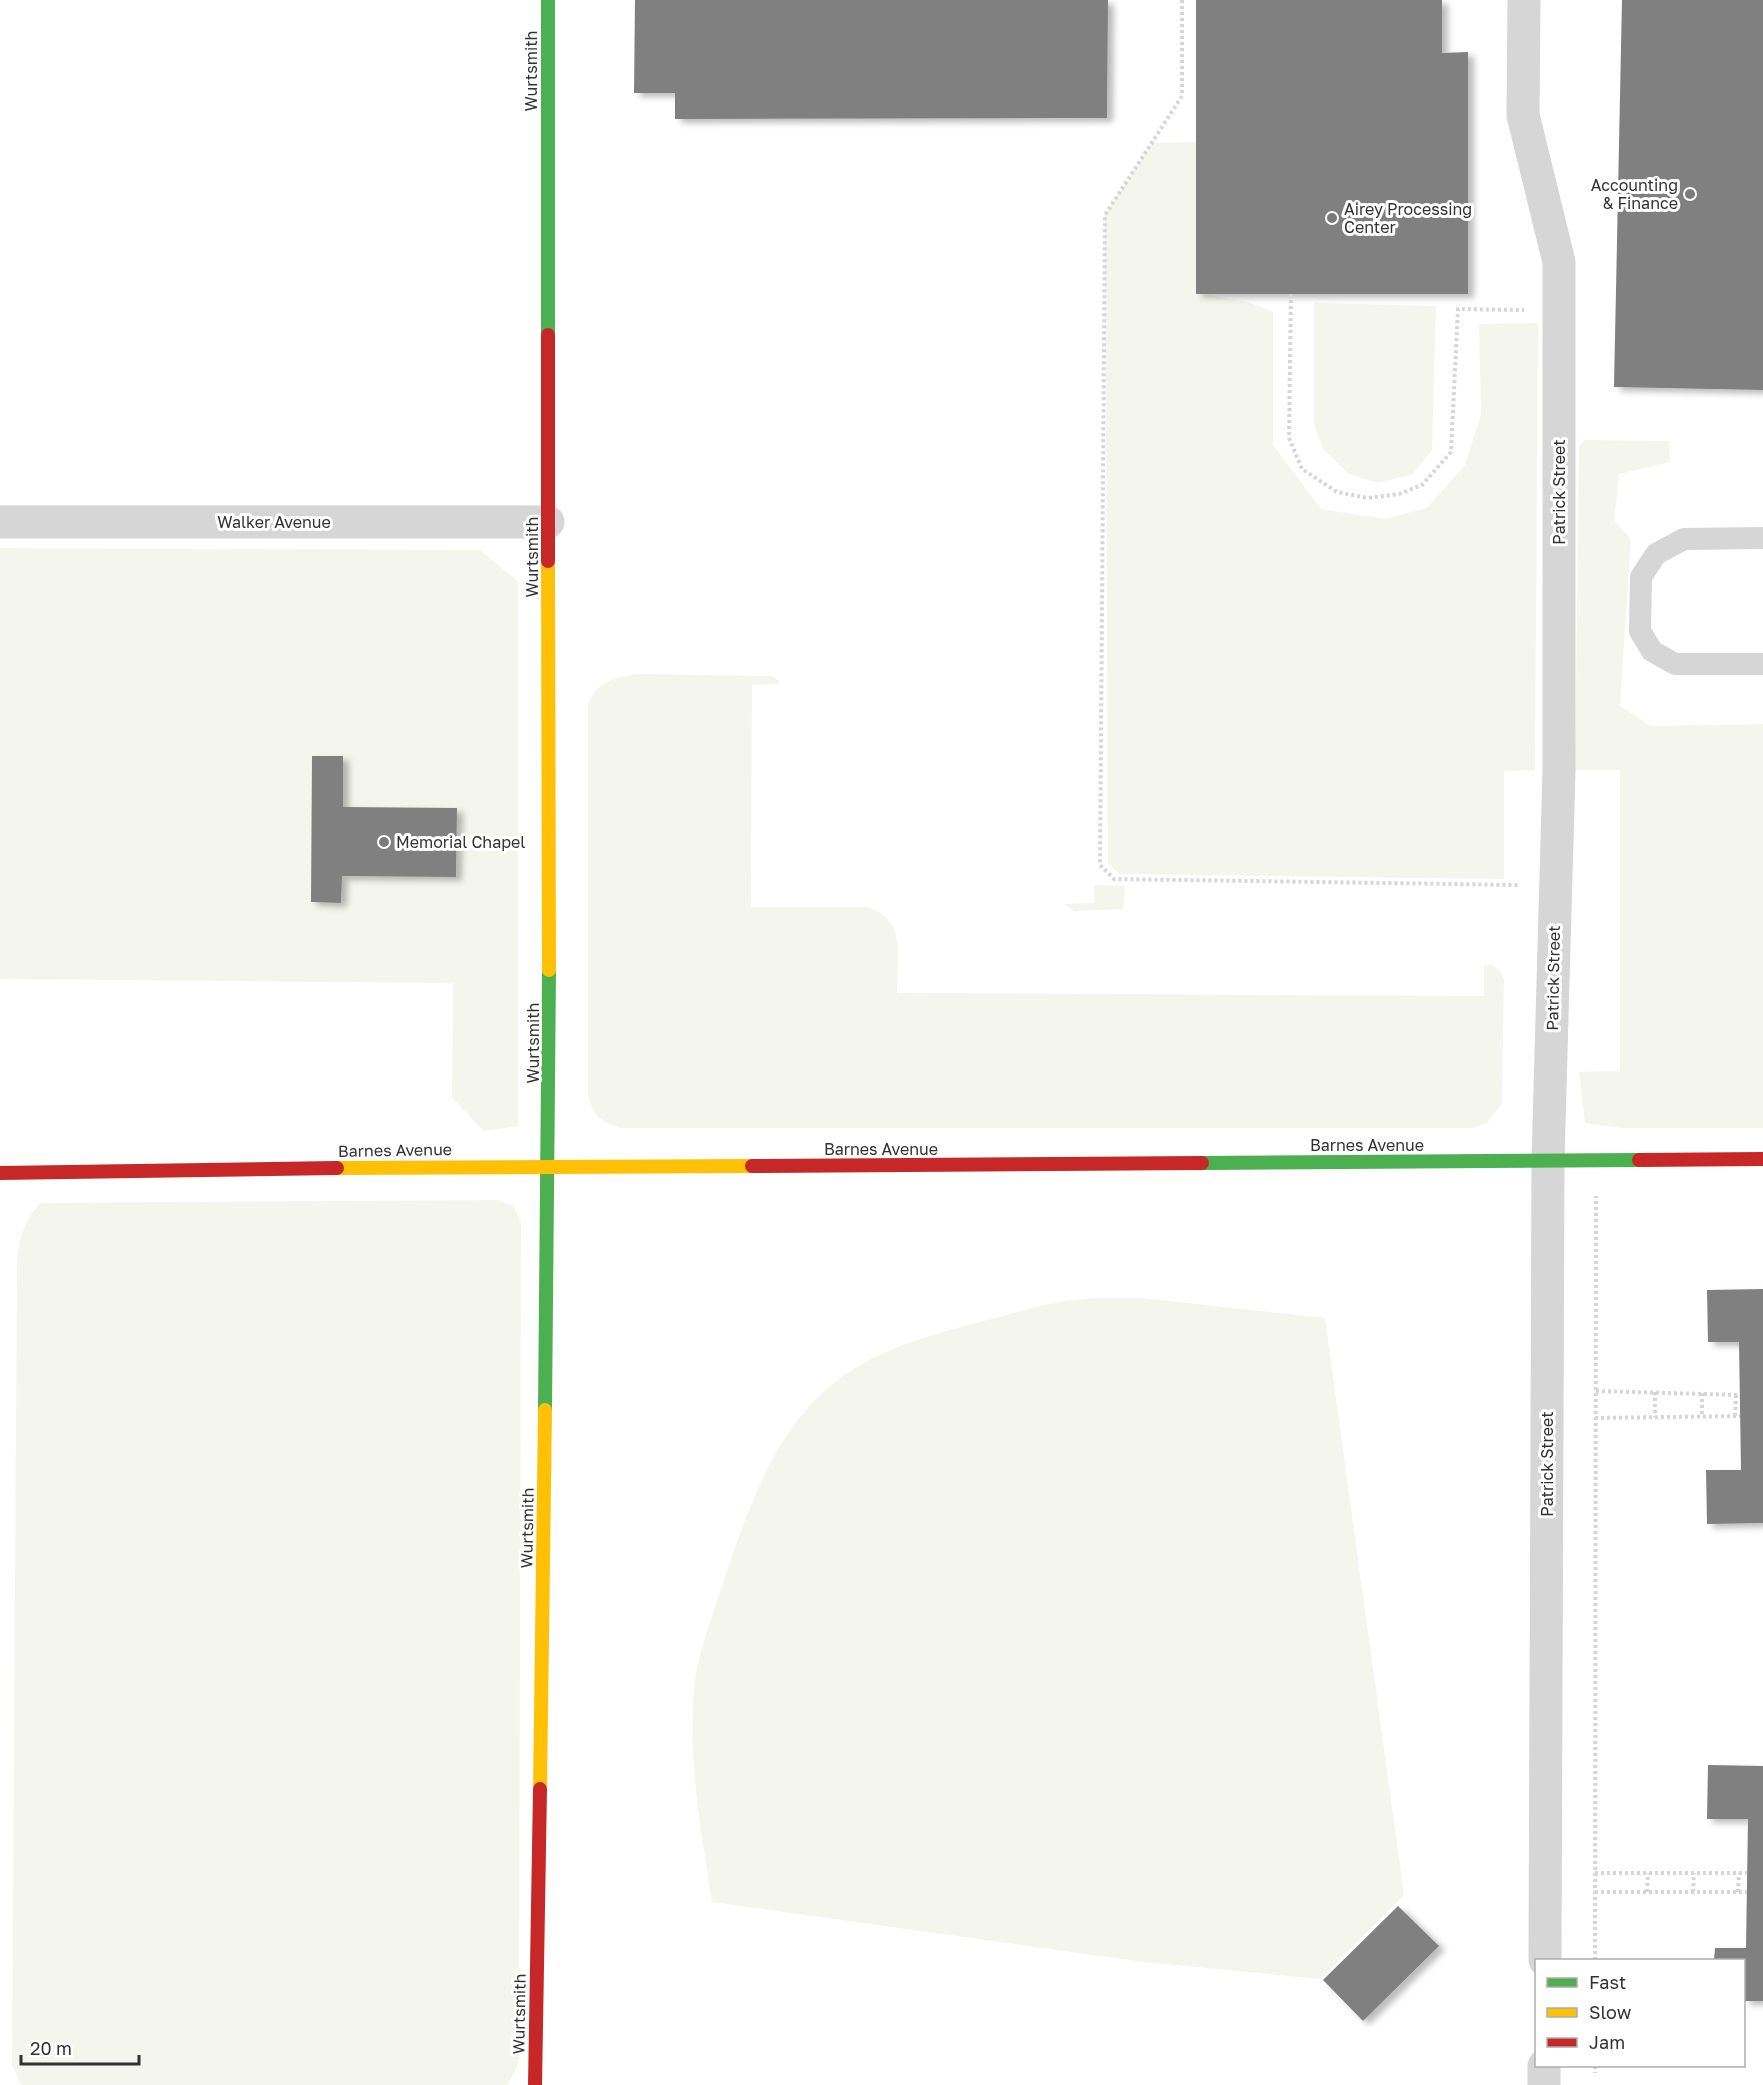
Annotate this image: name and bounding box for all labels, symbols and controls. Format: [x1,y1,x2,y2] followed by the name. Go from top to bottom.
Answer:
[521,31,541,111] street label: Wurtsmith
[1591,175,1678,213] place label: Accounting & Finance
[1683,187,1697,201] marker: Accounting & Finance
[1344,199,1472,237] place label: Airey Processing Center
[1325,211,1339,225] marker: Airey Processing Center
[1549,439,1569,545] street label: Patrick Street
[217,512,331,532] street label: Walker Avenue
[522,517,542,597] street label: Wurtsmith
[396,832,526,852] place label: Memorial Chapel
[377,835,391,849] marker: Memorial Chapel
[1542,925,1564,1031] street label: Patrick Street
[523,1003,543,1083] street label: Wurtsmith
[1310,1135,1424,1155] street label: Barnes Avenue
[338,1139,452,1161] street label: Barnes Avenue
[824,1139,938,1159] street label: Barnes Avenue
[1537,1411,1557,1517] street label: Patrick Street
[516,1487,538,1569] street label: Wurtsmith
[1535,1959,1745,2067] legend
[1589,1971,1626,1993] text: Fast
[508,1973,530,2055] street label: Wurtsmith
[1589,2001,1632,2023] text: Slow
[21,2028,140,2066] scale bar
[1589,2031,1625,2053] text: Jam
[30,2037,72,2059] text: 20 m

